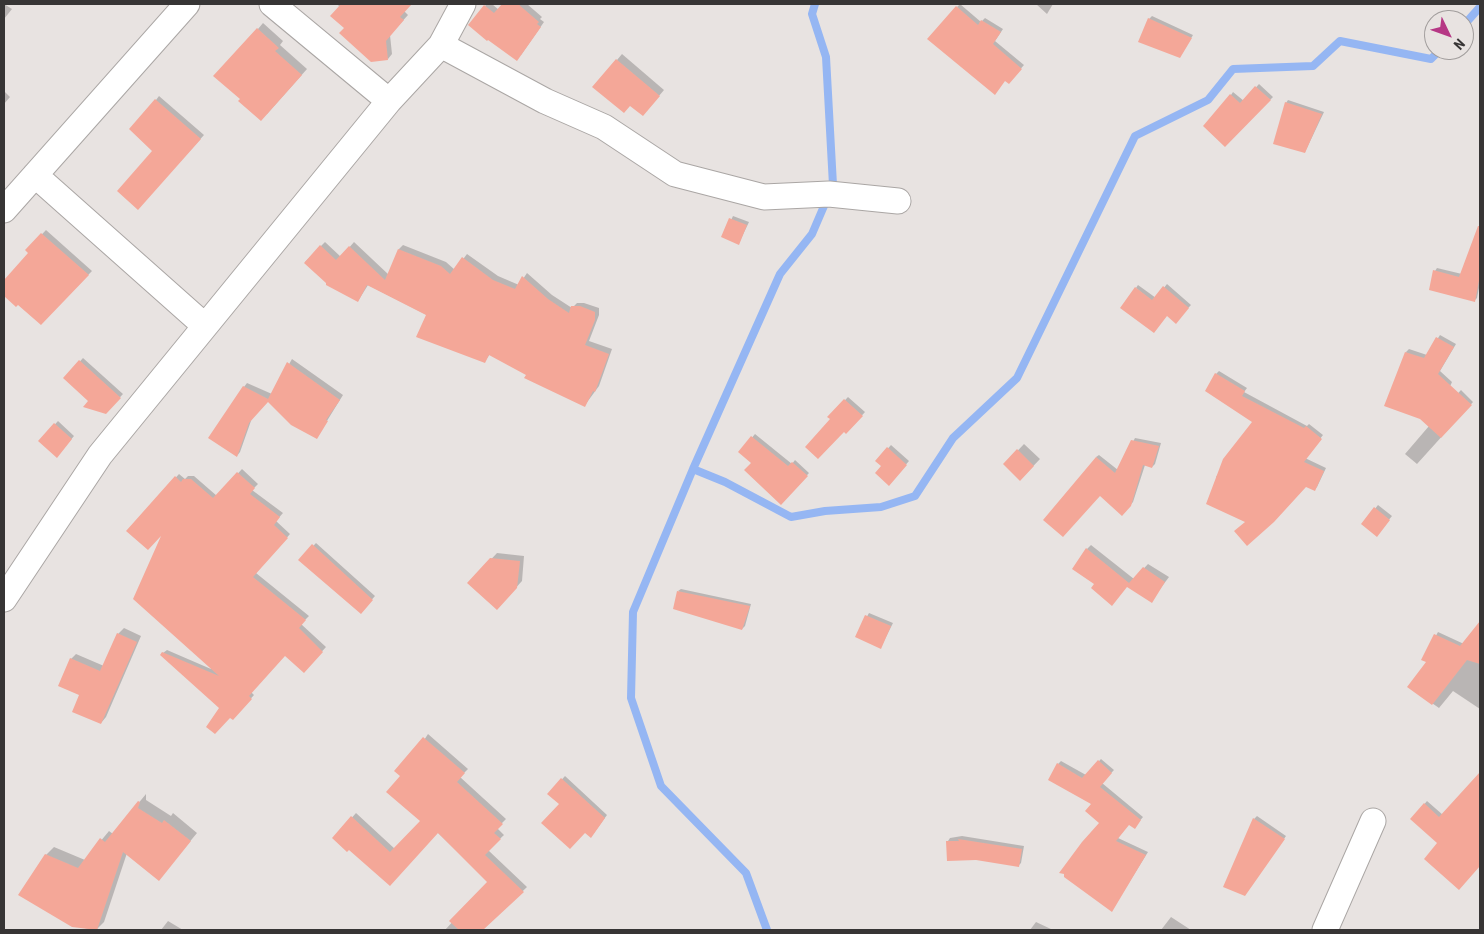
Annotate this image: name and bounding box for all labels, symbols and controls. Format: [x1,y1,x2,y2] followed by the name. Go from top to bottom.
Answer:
[1424,10,1474,60] north arrow
[1451,36,1468,53] text: N

